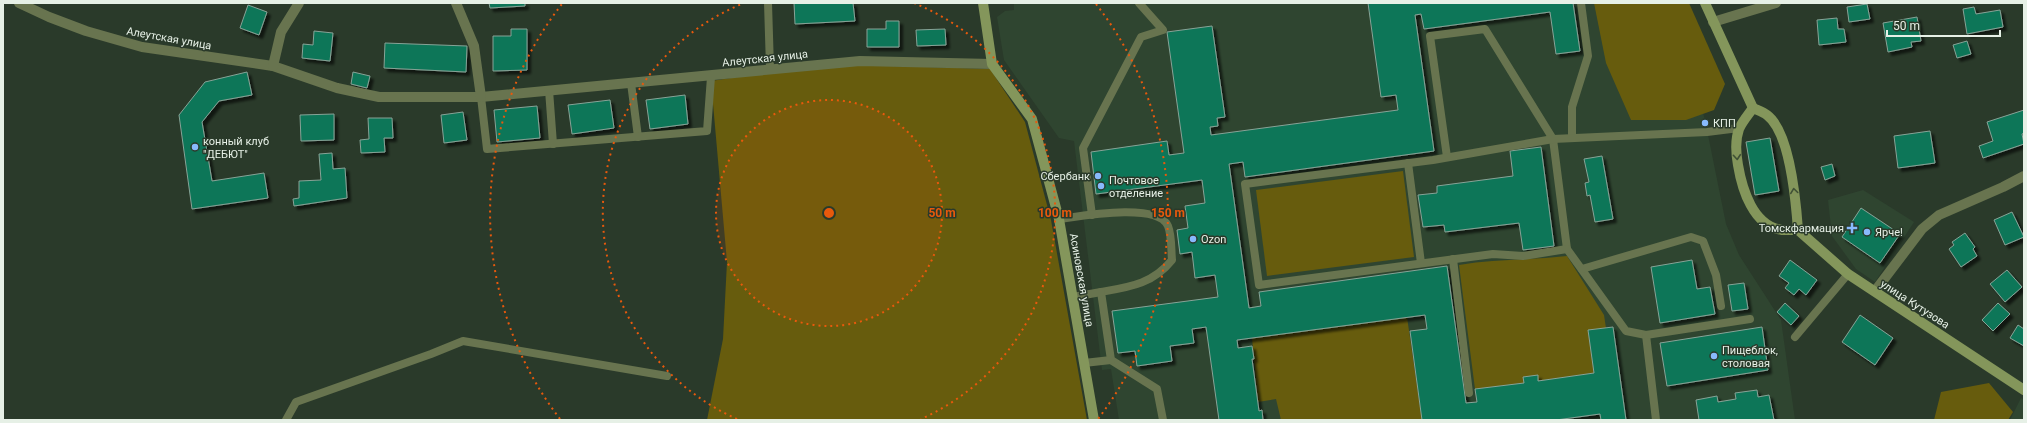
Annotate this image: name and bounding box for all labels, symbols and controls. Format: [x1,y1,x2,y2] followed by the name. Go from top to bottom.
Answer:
[1887,12,2000,38] scale bar
[1893,19,1920,33] text: 50 m
[125,25,212,52] street label: Алеутская улица
[722,48,809,69] street label: Алеутская улица
[1713,117,1736,130] place label: КПП
[1700,118,1710,128] marker: КПП
[203,135,269,161] place label: конный клуб "ДЕБЮТ"
[190,142,200,152] marker: конный клуб "ДЕБЮТ"
[1732,154,1741,160] one-way arrow
[1040,170,1090,183] place label: Сбербанк
[1093,171,1103,181] marker: Сбербанк
[1109,174,1163,200] place label: Почтовое отделение
[1096,181,1106,191] marker: Почтовое отделение
[1790,188,1799,194] one-way arrow
[822,206,836,220] centre of rings
[928,206,956,220] text: 50 m
[1038,206,1072,220] text: 100 m
[1151,206,1185,220] text: 150 m
[1759,222,1844,235] place label: Томскфармация
[1847,223,1857,233] marker: Томскфармация
[1875,226,1903,239] place label: Ярче!
[1862,227,1872,237] marker: Ярче!
[1067,232,1096,328] street label: Асиновская улица
[1201,233,1226,246] place label: Ozon
[1188,234,1198,244] marker: Ozon
[1878,277,1952,332] street label: улица Кутузова
[1722,344,1778,370] place label: Пищеблок, столовая
[1709,351,1719,361] marker: Пищеблок, столовая

